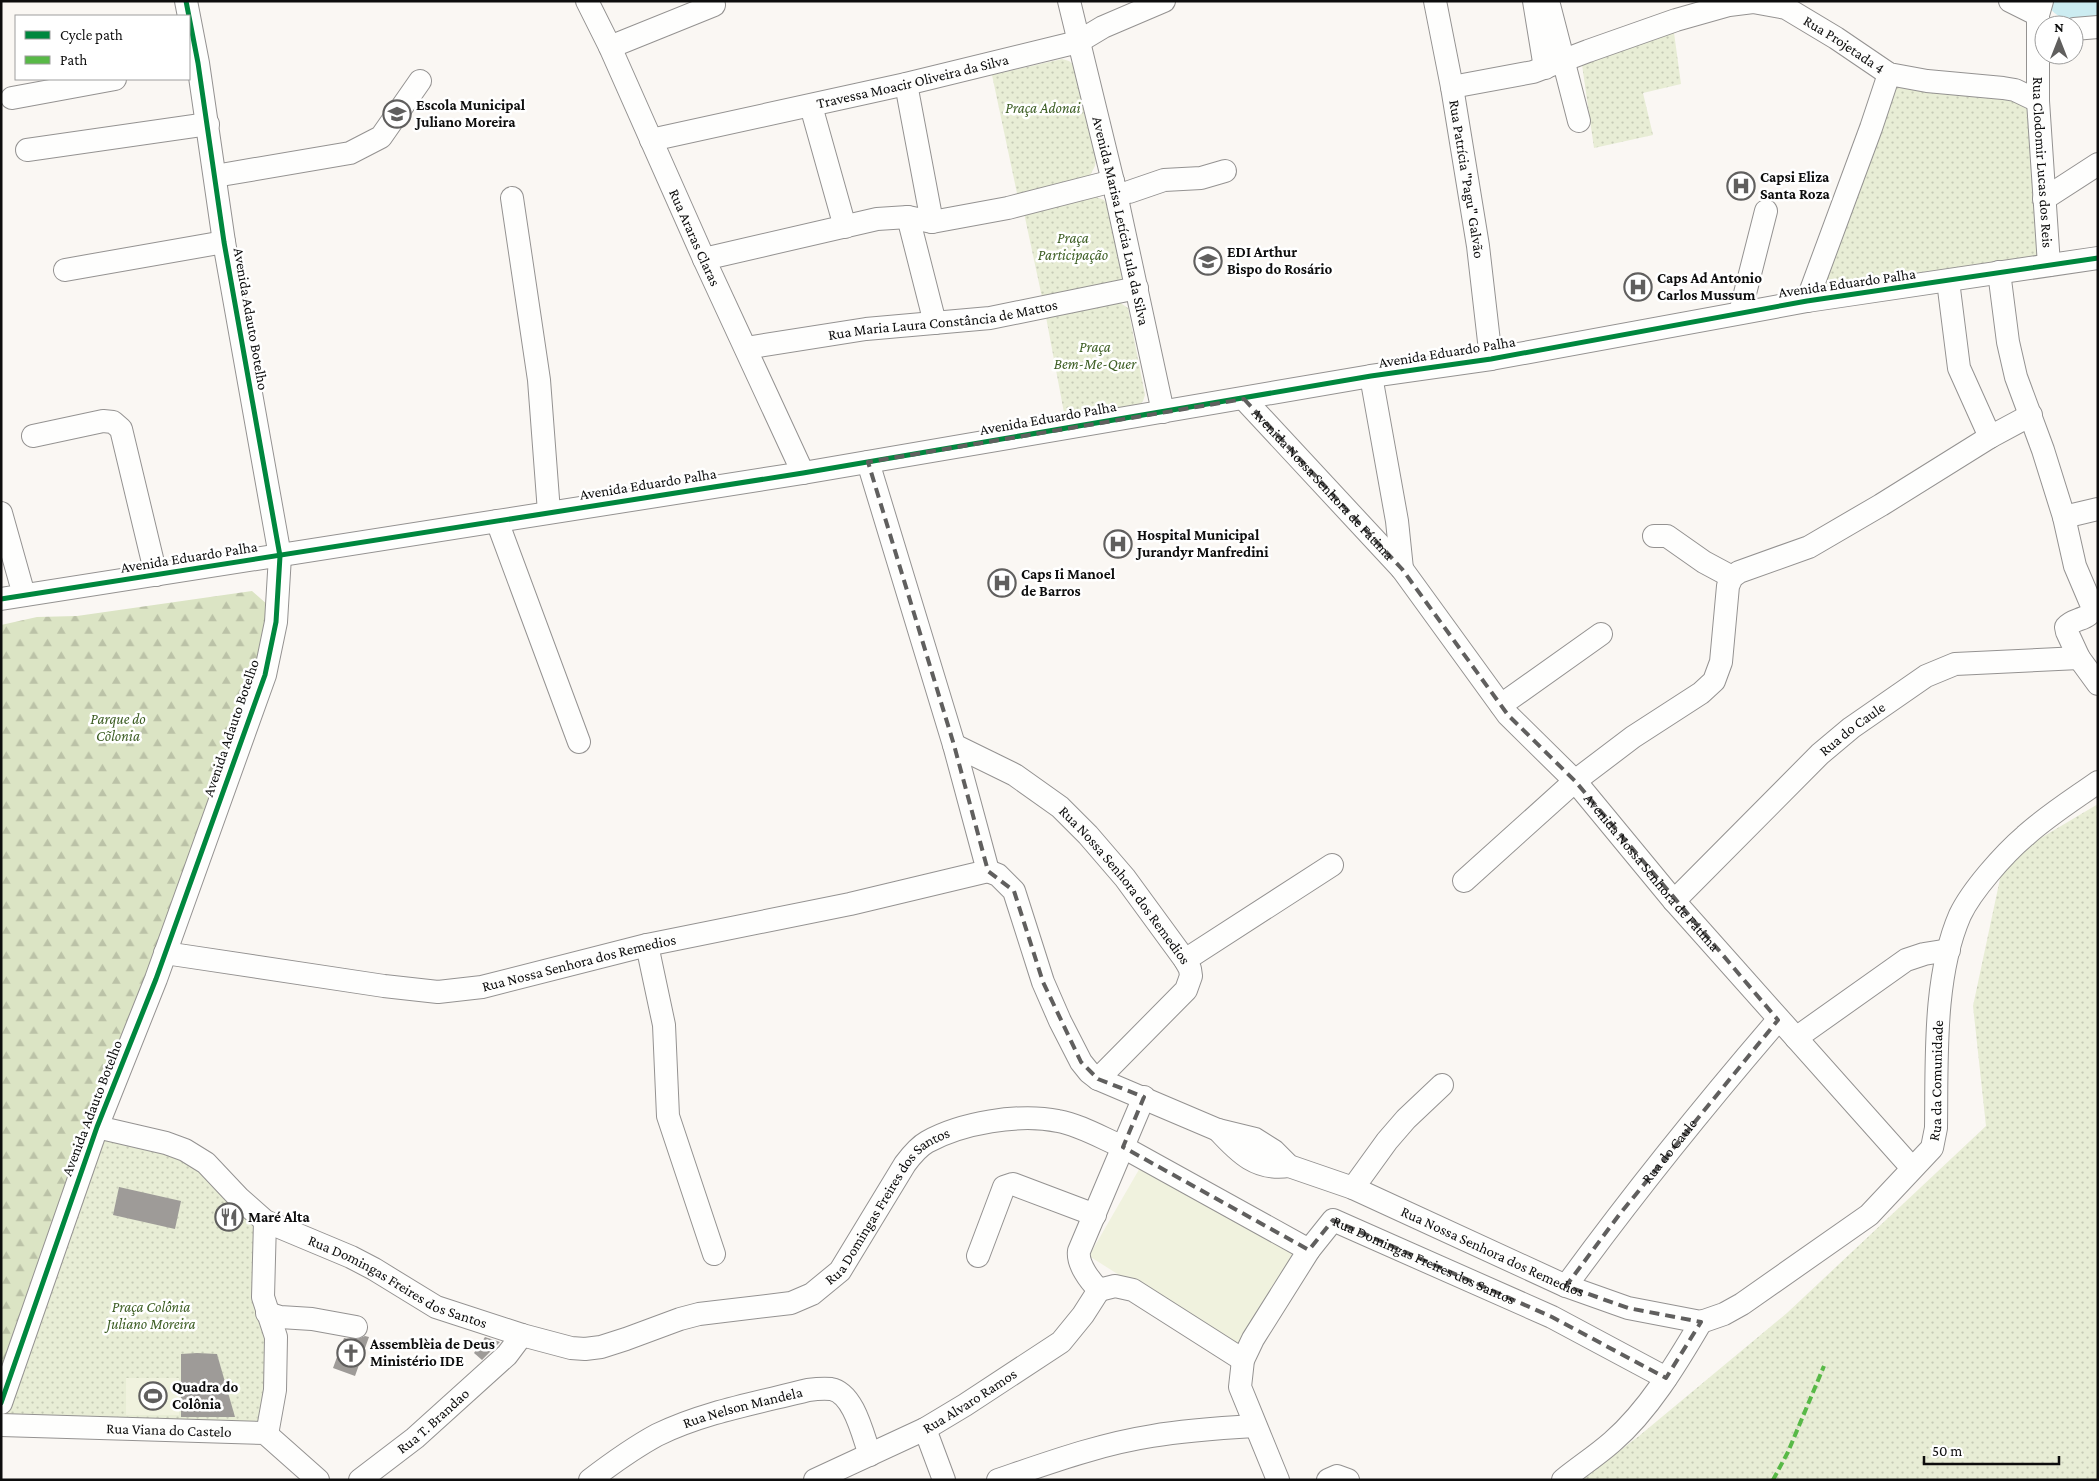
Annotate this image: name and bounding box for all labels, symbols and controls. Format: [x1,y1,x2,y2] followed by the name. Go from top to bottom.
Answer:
[1801,12,1888,77] street label: Rua Projetada 4
[15,15,190,80] legend
[2034,15,2084,65] north arrow
[2054,19,2064,35] text: N
[60,27,123,44] text: Cycle path
[815,51,1010,111] street label: Travessa Moacir Oliveira da Silva
[60,52,87,68] text: Path
[2030,77,2056,249] street label: Rua Clodomir Lucas dos Reis
[414,97,526,130] place label: Escola Municipal Juliano Moreira
[382,99,412,129] school or university icon: Escola Municipal Juliano Moreira
[1446,99,1487,259] street label: Rua Patrícia "Pagu" Galvão
[1005,100,1082,117] park label: Praça Adonai
[1089,115,1152,327] street label: Avenida Marisa Letícia Lula da Silva
[1760,169,1831,202] place label: Capsi Eliza Santa Roza
[1726,171,1756,201] hospital icon: Capsi Eliza Santa Roza
[666,187,724,289] street label: Rua Araras Claras
[1038,230,1108,264] park label: Praça Participação
[1227,244,1333,277] place label: EDI Arthur Bispo do Rosário
[1193,246,1223,276] school or university icon: EDI Arthur Bispo do Rosário
[231,247,271,391] street label: Avenida Adauto Botelho
[1777,265,1917,301] street label: Avenida Eduardo Palha
[1657,270,1762,303] place label: Caps Ad Antonio Carlos Mussum
[1623,272,1653,302] hospital icon: Caps Ad Antonio Carlos Mussum
[827,296,1059,343] street label: Rua Maria Laura Constância de Mattos
[1377,333,1517,371] street label: Avenida Eduardo Palha
[1054,339,1137,372] park label: Praça Bem-Me-Quer
[978,398,1118,438] street label: Avenida Eduardo Palha
[1249,405,1397,563] street label: Avenida Nossa Senhora de Fátima
[578,465,718,503] street label: Avenida Eduardo Palha
[1135,527,1269,560] place label: Hospital Municipal Jurandyr Manfredini
[1103,529,1133,559] hospital icon: Hospital Municipal Jurandyr Manfredini
[119,538,259,576] street label: Avenida Eduardo Palha
[1021,566,1116,599] place label: Caps Ii Manoel de Barros
[987,568,1017,598] hospital icon: Caps Ii Manoel de Barros
[200,657,262,799] street label: Avenida Adauto Botelho
[1816,699,1888,759] street label: Rua do Caule
[90,711,146,744] park label: Parque do Cõlonia
[1581,790,1723,955] street label: Avenida Nossa Senhora de Fátima
[1056,803,1194,967] street label: Rua Nossa Senhora dos Remedios
[480,931,677,995] street label: Rua Nossa Senhora dos Remedios
[1926,1019,1946,1142] street label: Rua da Comunidade
[59,1038,125,1178] street label: Avenida Adauto Botelho
[1639,1115,1700,1187] street label: Rua do Caule
[822,1125,952,1288] street label: Rua Domingas Freires dos Santos
[214,1202,244,1232] restaurant icon: Maré Alta
[1399,1203,1586,1300] street label: Rua Nossa Senhora dos Remedios
[248,1209,310,1225] place label: Maré Alta
[1330,1213,1518,1308] street label: Rua Domingas Freires dos Santos
[306,1232,489,1331] street label: Rua Domingas Freires dos Santos
[103,1299,196,1333] park label: Praça Colônia Juliano Moreira
[369,1336,495,1369] place label: Assemblèia de Deus Ministério IDE
[336,1338,366,1368] church icon: Assemblèia de Deus Ministério IDE
[920,1365,1020,1436] street label: Rua Alvaro Ramos
[172,1379,238,1412] place label: Quadra do Colônia
[138,1381,168,1411] sports icon: Quadra do Colônia
[680,1384,804,1431] street label: Rua Nelson Mandela
[394,1385,472,1457] street label: Rua T. Brandao
[106,1420,232,1440] street label: Rua Viana do Castelo
[1924,1434,2059,1466] scale bar
[1932,1443,1962,1459] text: 50 m

